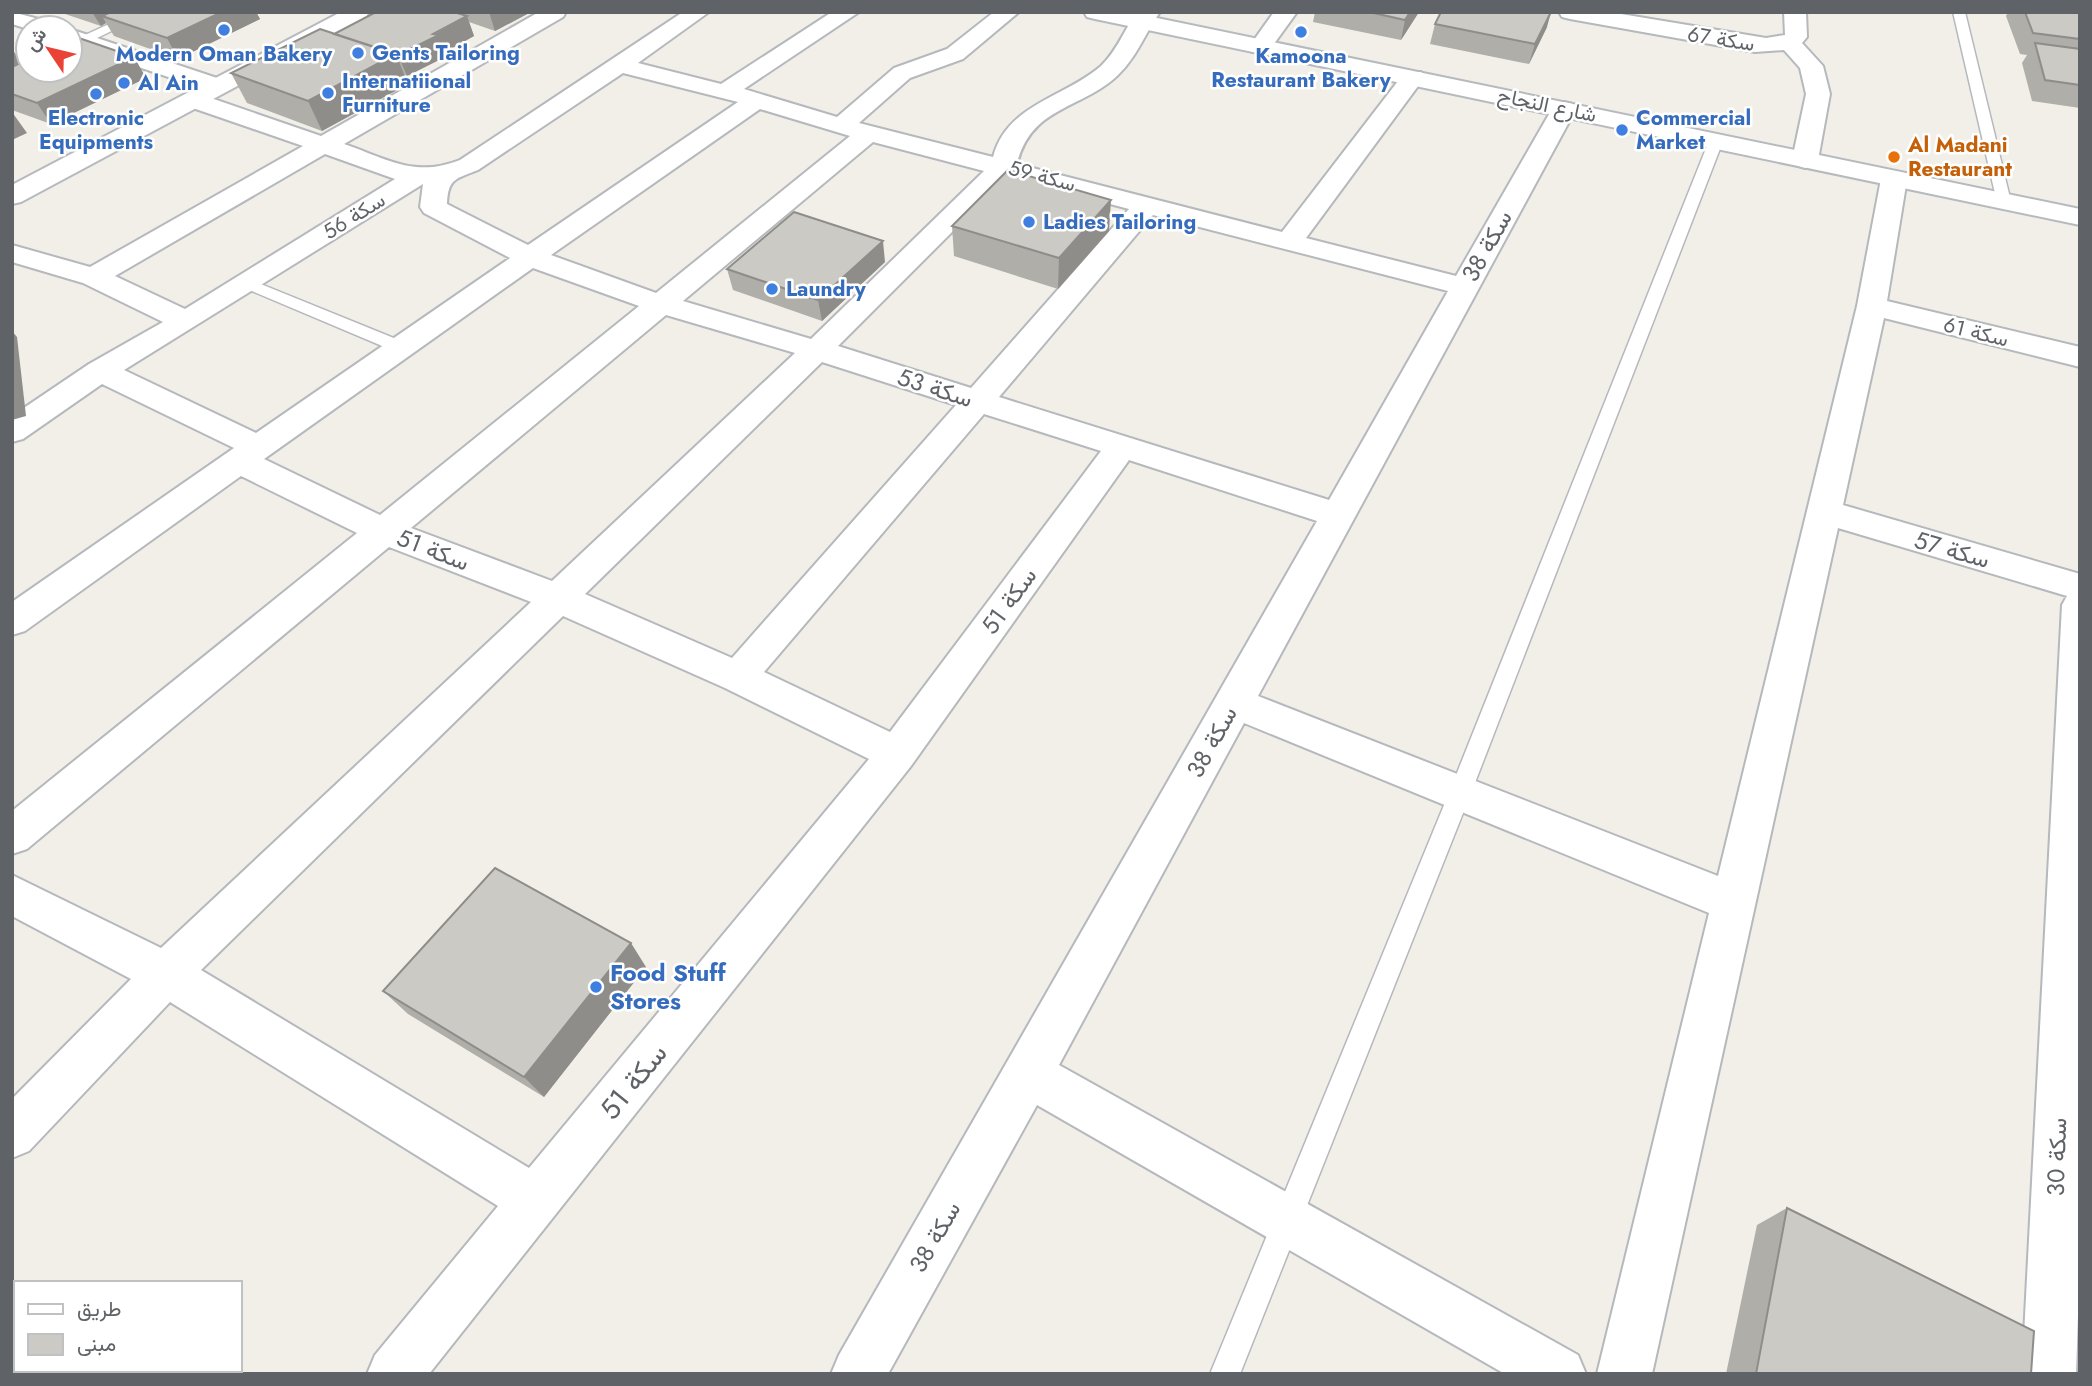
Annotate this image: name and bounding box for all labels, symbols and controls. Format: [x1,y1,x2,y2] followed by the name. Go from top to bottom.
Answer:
[14,14,84,84] north arrow
[1685,19,1757,59] street label: سكة 67
[18,22,53,57] text: ش
[216,22,232,38] marker: Modern Oman Bakery
[1293,24,1309,40] marker: Kamoona Restaurant Bakery
[372,38,520,68] place label: Gents Tailoring
[116,39,333,69] place label: Modern Oman Bakery
[1211,41,1392,95] place label: Kamoona Restaurant Bakery
[350,45,366,61] marker: Gents Tailoring
[342,66,471,120] place label: Internatiional Furniture
[137,68,199,98] place label: Al Ain
[116,75,132,91] marker: Al Ain
[1495,80,1599,130] street label: شارع النجاح
[320,85,336,101] marker: Internatiional Furniture
[88,86,104,102] marker: Electronic Equipments
[39,103,153,157] place label: Electronic Equipments
[1636,103,1751,157] place label: Commercial Market
[1614,122,1630,138] marker: Commercial Market
[1907,130,2012,184] place label: Al Madani Restaurant
[1886,149,1902,165] marker: Al Madani Restaurant
[1005,153,1079,199] street label: سكة 59
[317,185,391,247] street label: سكة 56
[1453,204,1521,288] street label: سكة 38
[1043,207,1196,237] place label: Ladies Tailoring
[1021,214,1037,230] marker: Ladies Tailoring
[786,274,867,304] place label: Laundry
[764,281,780,297] marker: Laundry
[1940,309,2012,355] street label: سكة 61
[893,359,977,416] street label: سكة 53
[392,520,475,579] street label: سكة 51
[1910,522,1994,577] street label: سكة 57
[972,560,1045,641] street label: سكة 51
[1178,700,1246,784] street label: سكة 38
[610,955,728,1018] place label: Food Stuff Stores
[588,979,604,995] marker: Food Stuff Stores
[590,1034,677,1128] street label: سكة 51
[2038,1117,2075,1197] street label: سكة 30
[900,1195,969,1279] street label: سكة 38
[14,1281,242,1372] legend
[77,1294,122,1324] text: طريق
[77,1329,116,1359] text: مبنى

